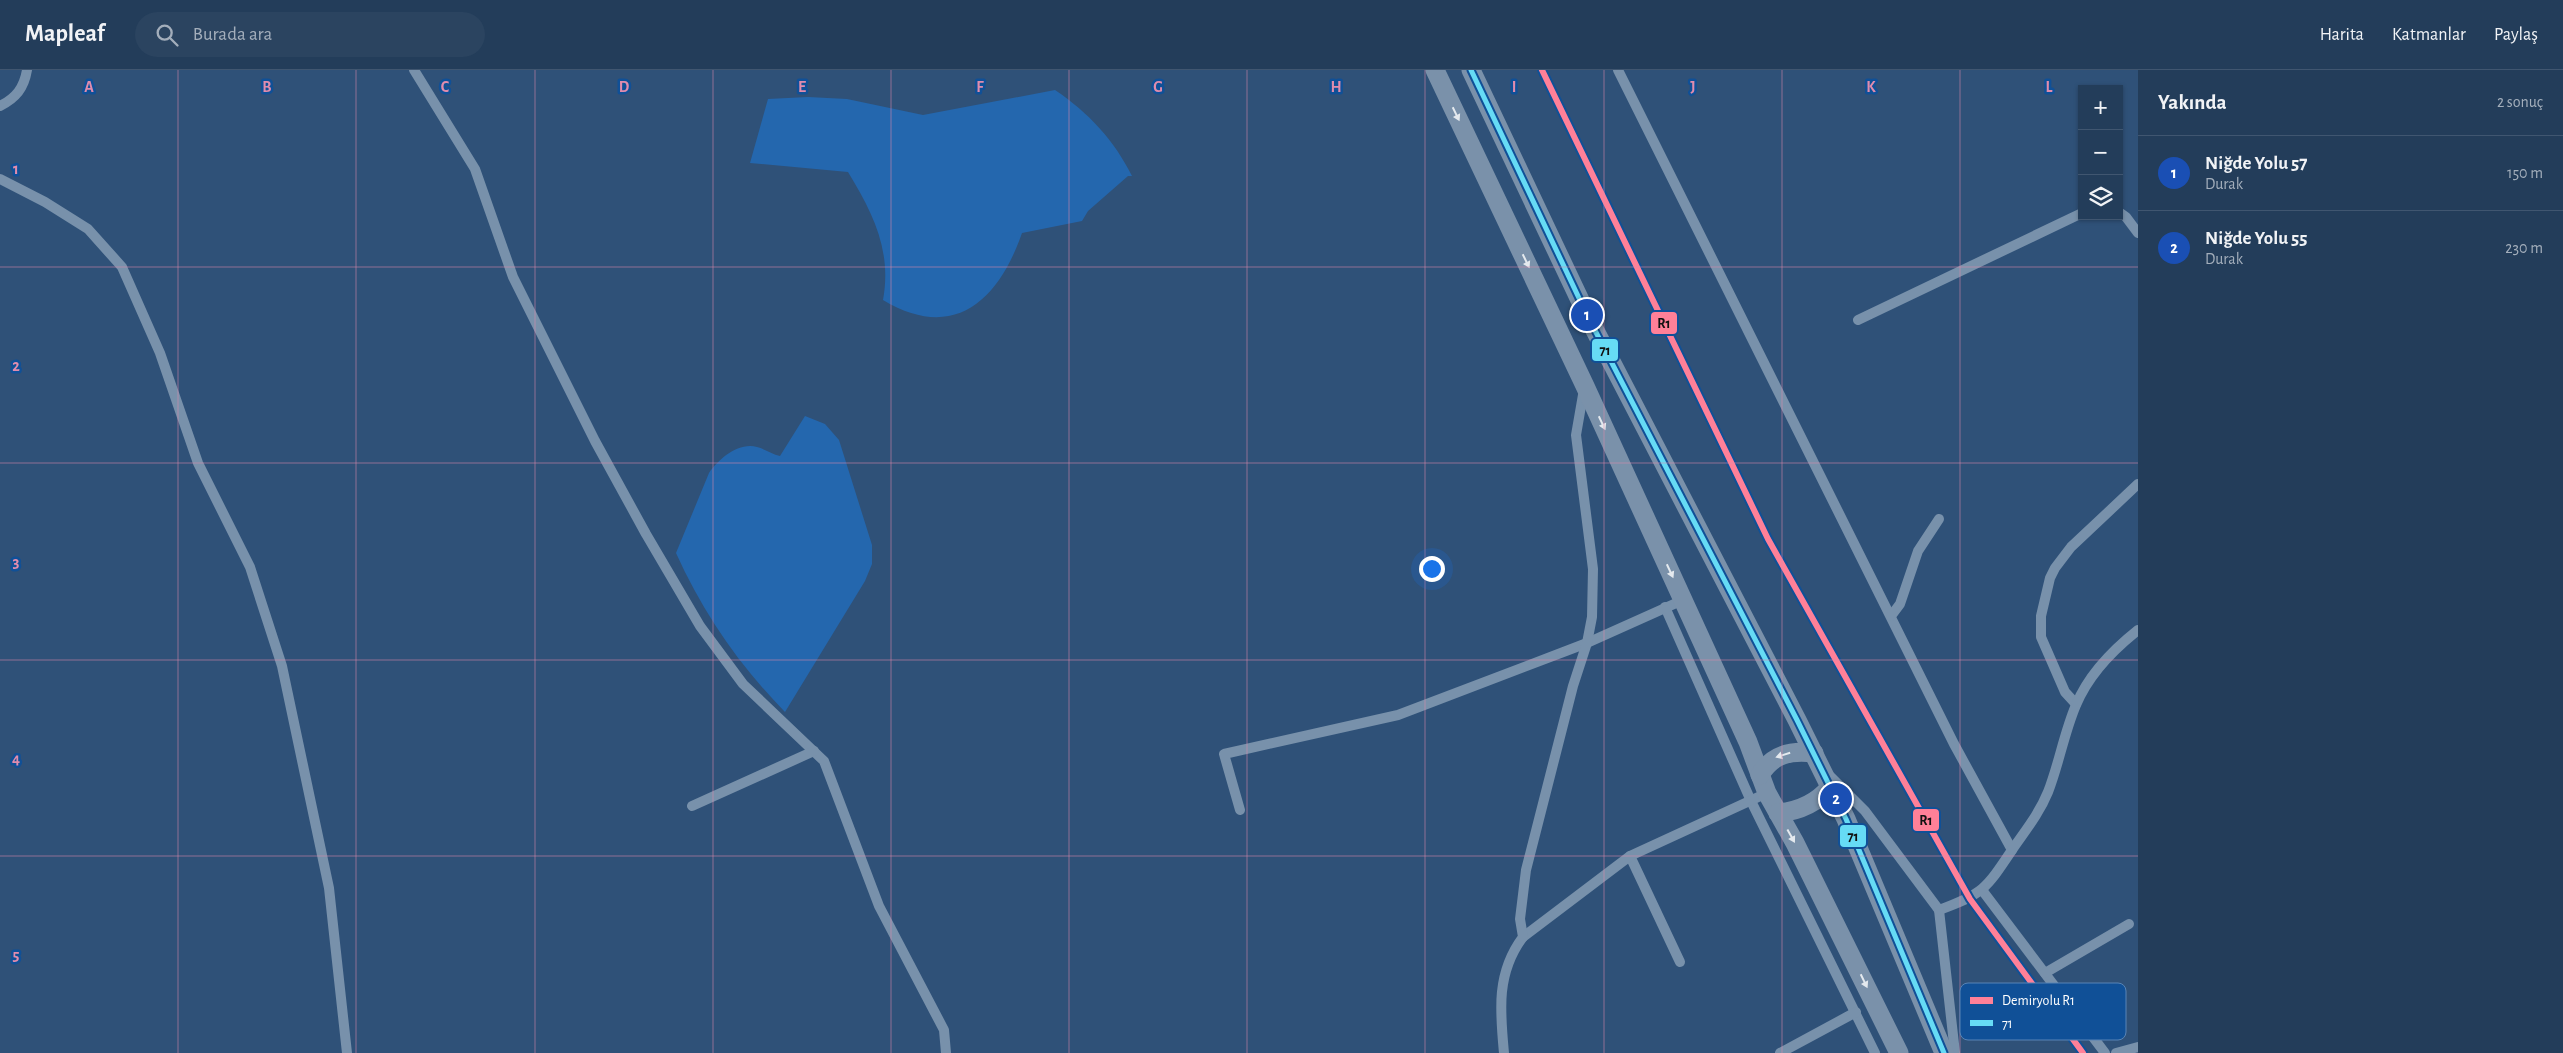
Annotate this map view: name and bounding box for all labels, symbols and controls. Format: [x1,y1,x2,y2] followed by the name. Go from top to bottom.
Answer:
[135,12,485,57] search box
[153,21,181,49] icon: search
[25,22,105,46] text: Mapleaf
[193,25,272,44] text: Burada ara
[2320,26,2364,44] text: Harita
[2392,26,2466,44] text: Katmanlar
[2494,26,2538,44] text: Paylaş
[84,79,94,95] text: A
[262,79,272,95] text: B
[441,79,450,95] text: C
[619,79,630,95] text: D
[798,79,806,95] text: E
[976,79,984,95] text: F
[1153,79,1163,95] text: G
[1330,79,1342,95] text: H
[1512,79,1516,95] text: I
[1690,79,1696,95] text: J
[1866,79,1876,95] text: K
[2046,79,2053,95] text: L
[2078,85,2123,220] map controls
[2078,85,2123,130] button: +
[2158,92,2227,113] text: Yakında
[2497,94,2543,110] text: 2 sonuç
[1452,107,1460,121] one-way arrow
[2078,130,2123,175] button: −
[2205,154,2307,173] text: Niğde Yolu 57
[13,161,19,177] text: 1
[2171,165,2177,181] text: 1
[2507,165,2543,181] text: 150 m
[2078,175,2123,220] button: layers
[2205,176,2243,192] text: Durak
[2205,229,2307,248] text: Niğde Yolu 55
[2170,240,2178,256] text: 2
[2505,240,2543,256] text: 230 m
[2205,251,2243,267] text: Durak
[1522,254,1530,268] one-way arrow
[1571,296,1603,334] pin: 1
[1650,311,1678,335] line badge: R1
[1657,317,1671,331] text: R1
[1591,338,1619,362] line badge: 71
[1599,344,1611,358] text: 71
[12,358,20,374] text: 2
[1599,416,1607,430] one-way arrow
[13,554,20,570] text: 3
[1419,556,1445,582] your location
[1666,564,1674,578] one-way arrow
[12,751,20,767] text: 4
[1775,752,1790,760] one-way arrow
[1820,780,1852,818] pin: 2
[1912,808,1940,832] line badge: R1
[1919,814,1933,828] text: R1
[1839,824,1867,848] line badge: 71
[1787,828,1795,843] one-way arrow
[1847,830,1859,844] text: 71
[13,947,20,963] text: 5
[1860,974,1868,988] one-way arrow
[1960,983,2126,1040] legend
[2002,994,2075,1008] text: Demiryolu R1
[2002,1017,2013,1031] text: 71

